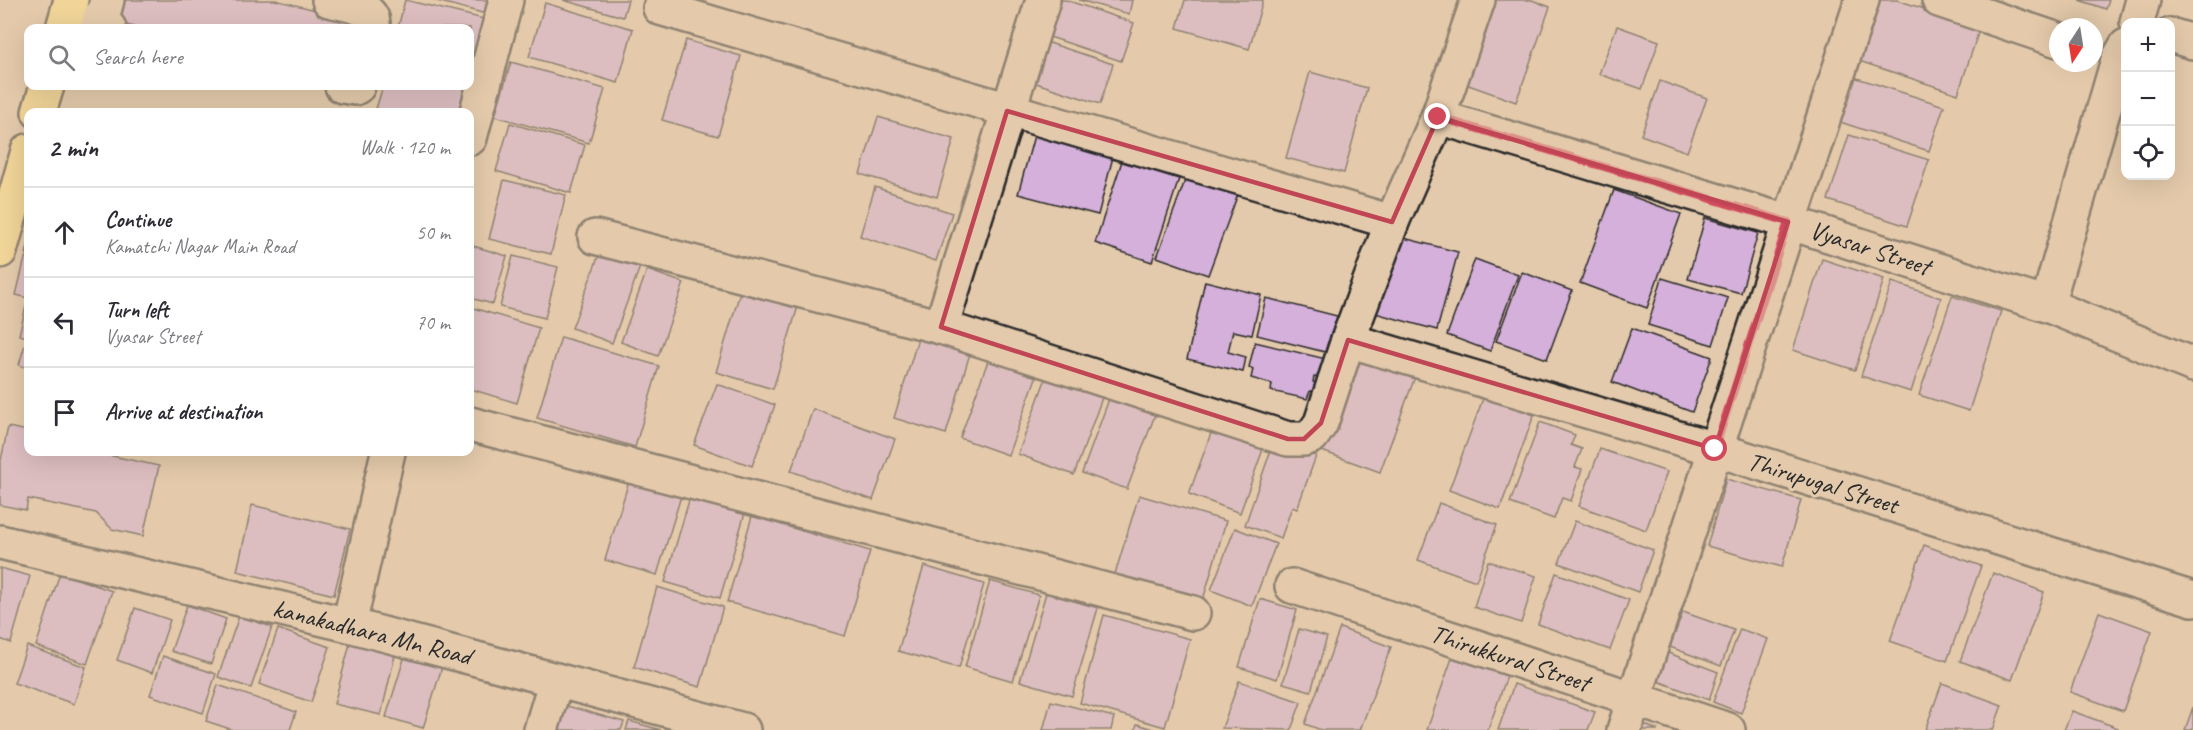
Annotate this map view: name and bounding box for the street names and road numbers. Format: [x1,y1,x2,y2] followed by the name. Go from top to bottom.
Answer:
[1806,213,1937,284] street label: Vyasar Street
[1744,445,1904,522] street label: Thirupugal Street
[270,591,478,673] street label: kanakadhara Mn Road
[1426,617,1597,700] street label: Thirukkural Street

